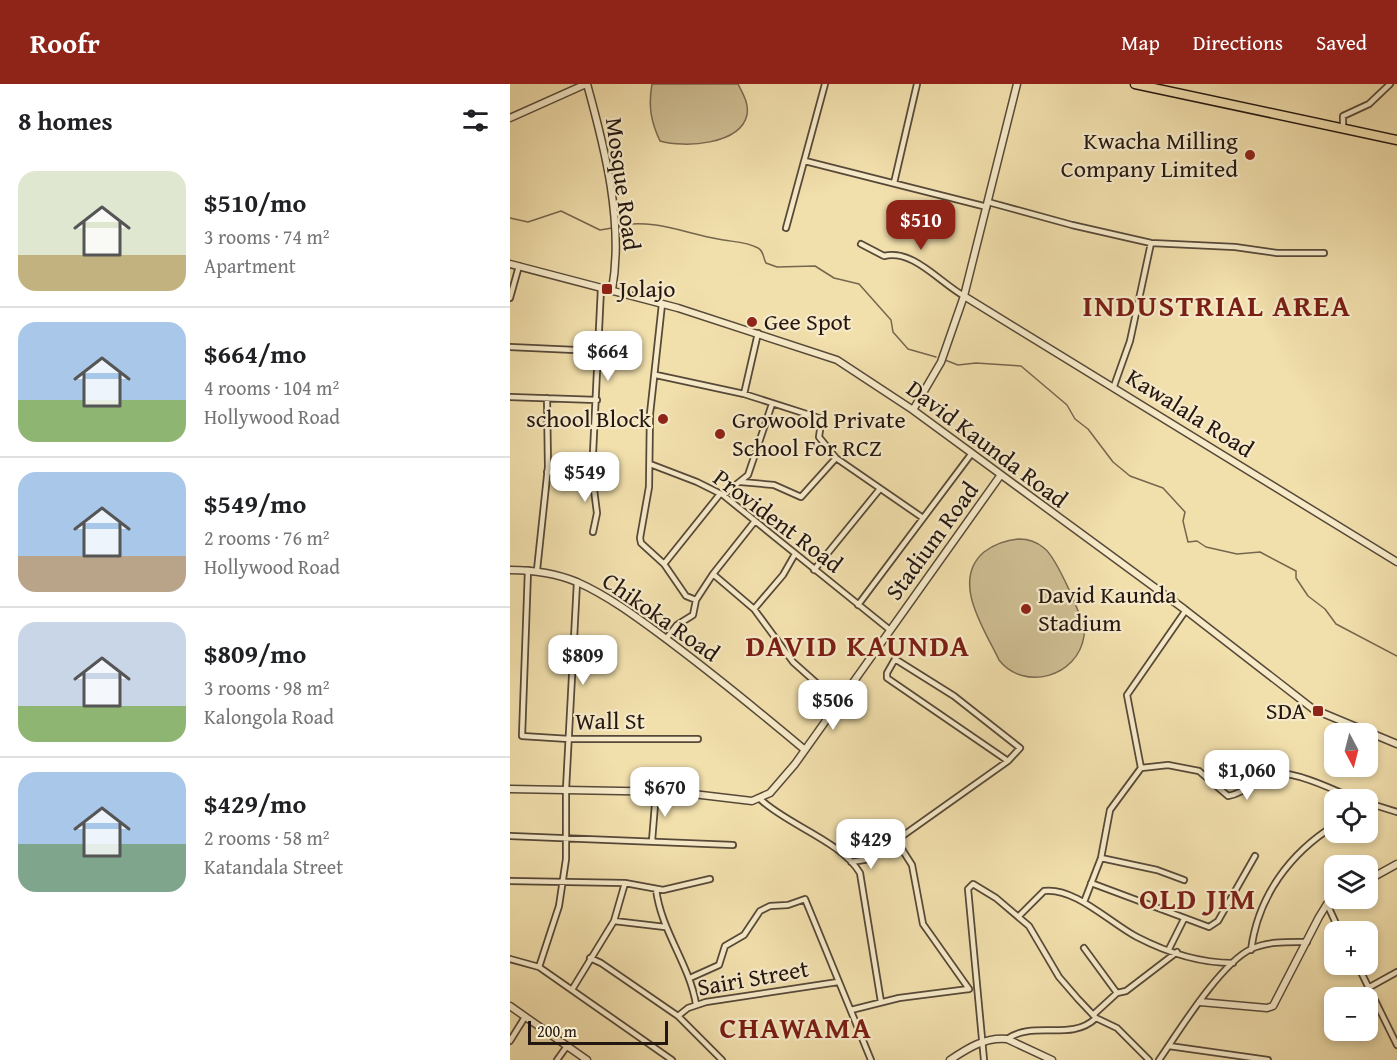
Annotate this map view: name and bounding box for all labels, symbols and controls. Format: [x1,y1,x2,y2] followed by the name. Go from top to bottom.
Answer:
[30,22,100,63] text: Roofr
[1121,27,1160,58] text: Map
[1193,27,1283,58] text: Directions
[1316,27,1367,58] text: Saved
[18,101,113,140] text: 8 homes
[459,104,492,137] icon: filters
[597,115,650,253] street label: Mosque Road
[1061,123,1238,186] place label: Kwacha Milling Company Limited
[1243,148,1257,162] marker: Kwacha Milling Company Limited
[204,183,306,222] text: $510/mo
[66,195,138,267] icon: home
[885,200,957,251] pin: $510
[900,205,942,234] text: $510
[204,222,330,251] text: 3 rooms · 74 m²
[204,251,296,280] text: Apartment
[616,271,676,306] place label: Jolajo
[600,282,614,296] marker: Jolajo
[1083,283,1351,327] district label: INDUSTRIAL AREA
[764,304,852,339] place label: Gee Spot
[745,315,759,329] marker: Gee Spot
[572,331,644,382] pin: $664
[204,334,306,373] text: $664/mo
[587,336,629,365] text: $664
[66,346,138,418] icon: home
[1120,359,1261,466] street label: Kawalala Road
[899,371,1075,516] street label: David Kaunda Road
[204,373,339,402] text: 4 rooms · 104 m²
[526,401,652,436] place label: school Block
[204,402,340,431] text: Hollywood Road
[732,402,906,465] place label: Growoold Private School For RCZ
[656,412,670,426] marker: school Block
[713,427,727,441] marker: Growoold Private School For RCZ
[549,452,621,503] pin: $549
[564,457,606,486] text: $549
[706,460,851,581] street label: Provident Road
[877,474,987,607] street label: Stadium Road
[204,484,306,523] text: $549/mo
[66,496,138,568] icon: home
[204,523,330,552] text: 2 rooms · 76 m²
[204,552,340,581] text: Hollywood Road
[595,563,727,670] street label: Chikoka Road
[1038,577,1177,640] place label: David Kaunda Stadium
[1019,602,1033,616] marker: David Kaunda Stadium
[746,623,970,667] district label: DAVID KAUNDA
[204,634,306,673] text: $809/mo
[547,635,619,686] pin: $809
[562,640,604,669] text: $809
[66,646,138,718] icon: home
[204,673,330,702] text: 3 rooms · 98 m²
[797,680,869,731] pin: $506
[812,685,854,714] text: $506
[1266,693,1306,728] place label: SDA
[204,702,334,731] text: Kalongola Road
[575,703,645,738] street label: Wall St
[1311,704,1325,718] marker: SDA
[1324,723,1378,777] north arrow
[1324,723,1378,1041] map controls
[1198,750,1296,801] pin: $1,060
[1218,755,1276,784] text: $1,060
[629,767,701,818] pin: $670
[644,772,686,801] text: $670
[204,784,306,823] text: $429/mo
[1324,789,1378,843] button: locate
[66,796,138,868] icon: home
[835,819,907,870] pin: $429
[204,823,330,852] text: 2 rooms · 58 m²
[850,824,892,853] text: $429
[204,852,343,881] text: Katandala Street
[1324,855,1378,909] button: layers
[1139,876,1257,920] district label: OLD JIM
[1324,921,1378,975] button: +
[695,950,812,1005] street label: Sairi Street
[1324,987,1378,1041] button: −
[720,1005,872,1049] district label: CHAWAMA
[528,1018,668,1046] scale bar
[537,1019,577,1043] text: 200 m

